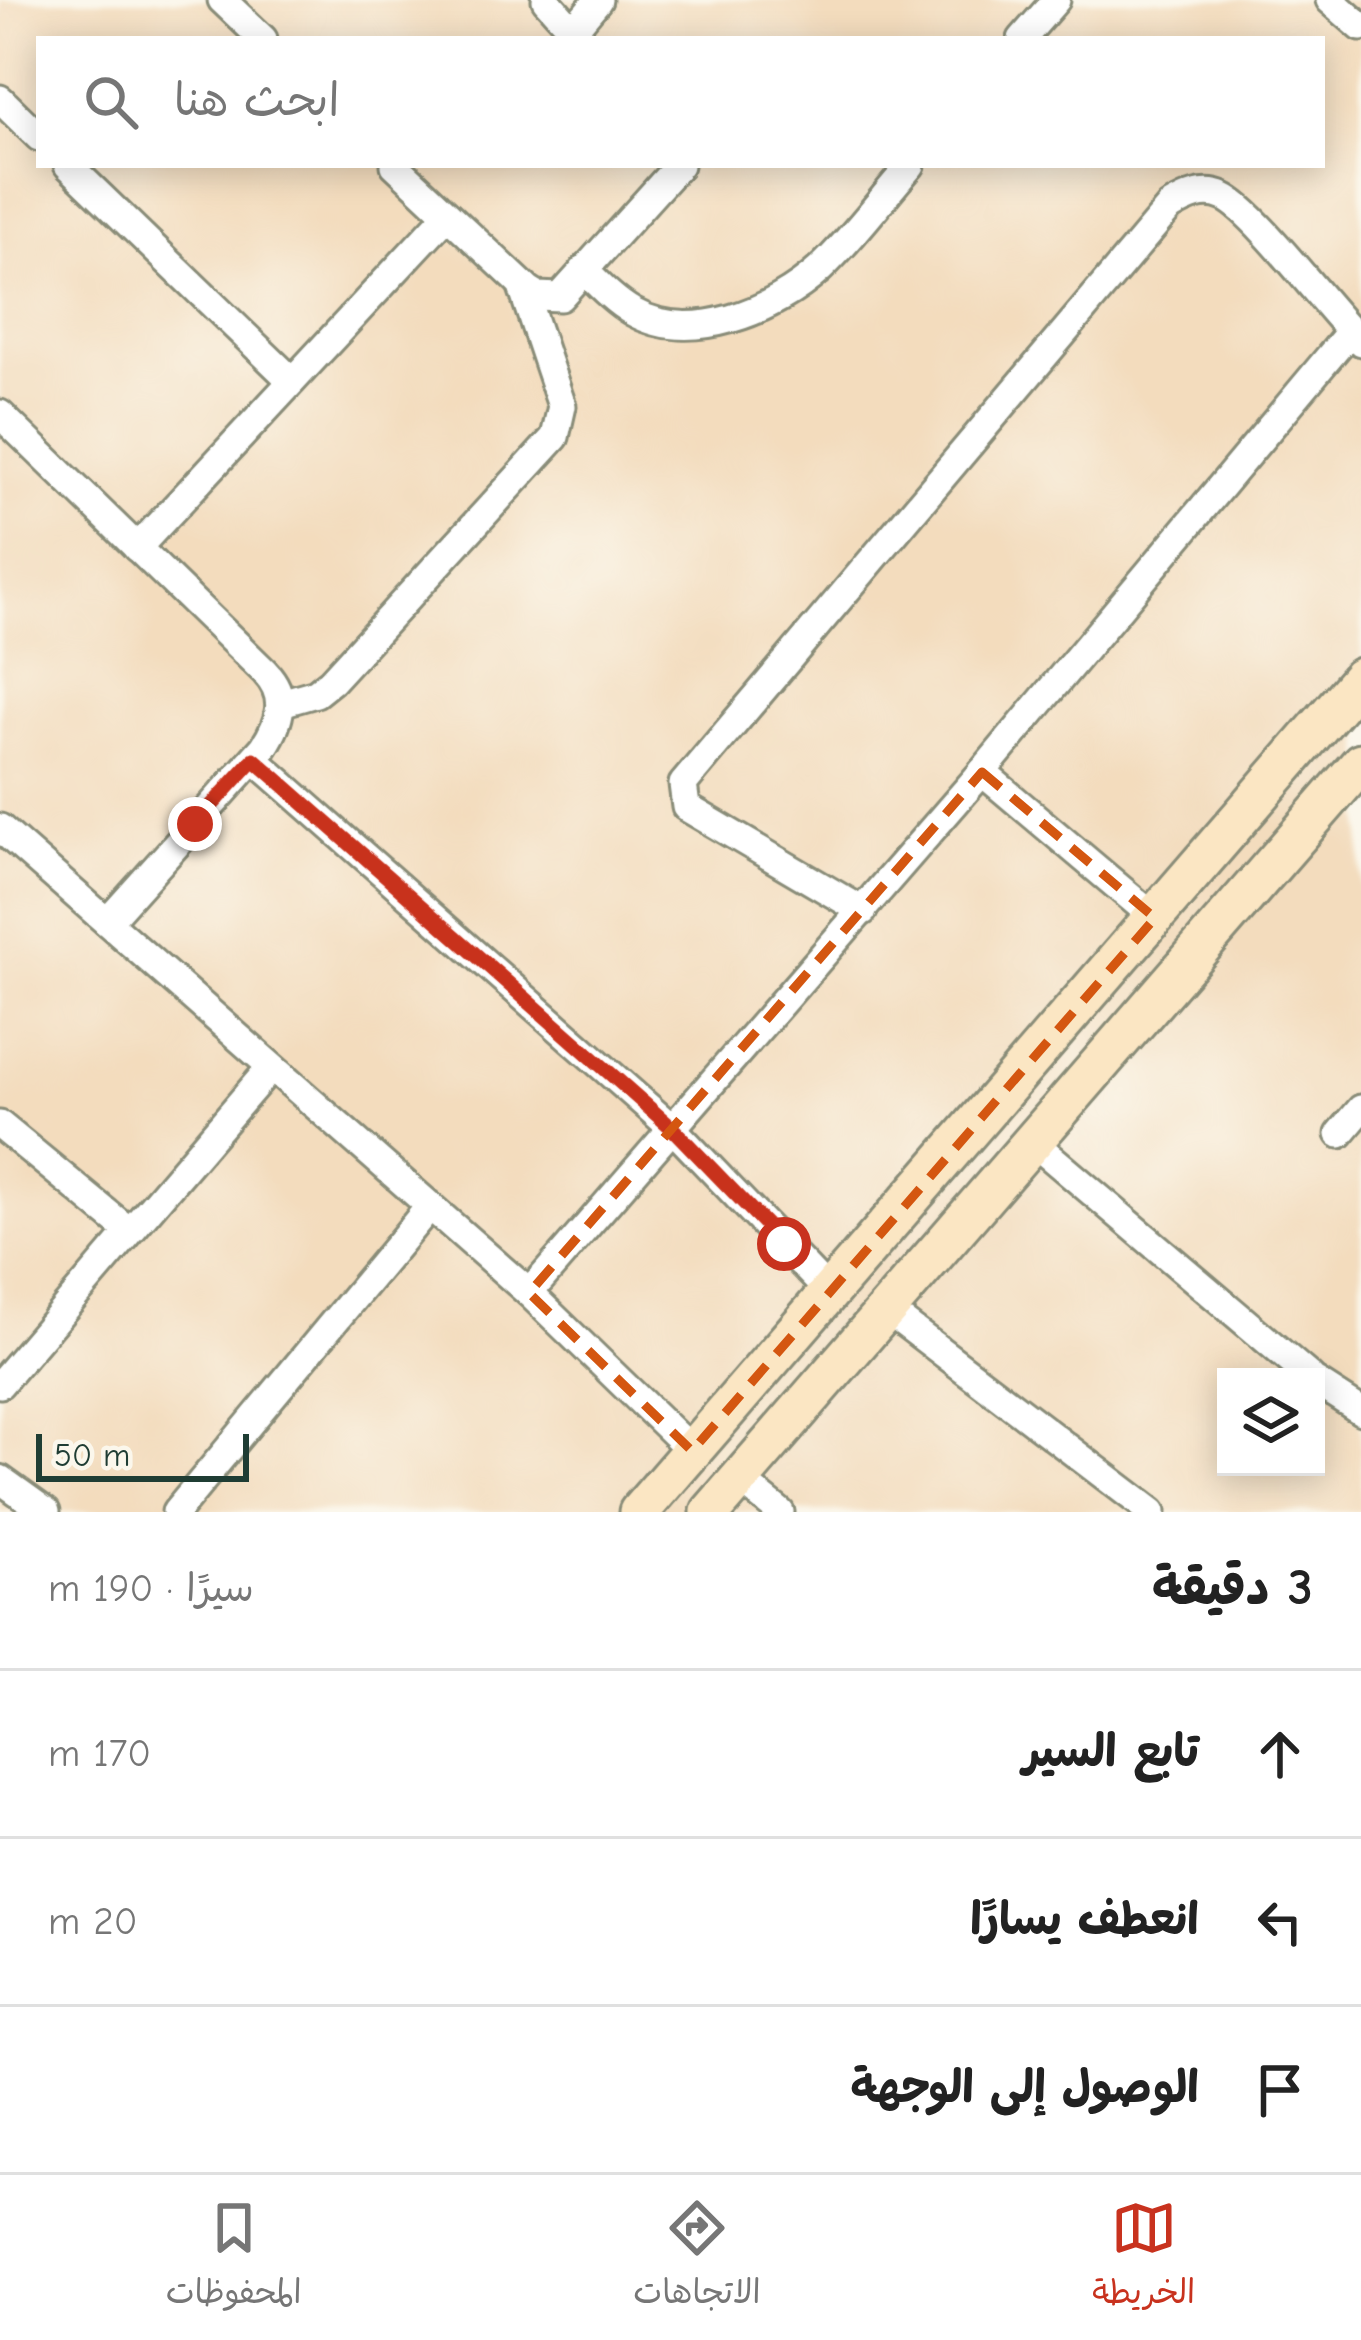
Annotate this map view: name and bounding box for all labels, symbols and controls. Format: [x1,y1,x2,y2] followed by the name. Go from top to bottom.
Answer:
[36,36,1325,168] search box
[78,69,144,135] icon: search
[174,74,339,126] text: ابحث هنا
[168,797,222,851] route end
[757,1217,811,1271] route start
[1217,1368,1325,1476] map controls
[1217,1368,1325,1476] button: layers
[36,1428,249,1481] scale bar
[54,1436,130,1474] text: 50 m
[1152,1558,1313,1617] text: 3 دقيقة
[48,1566,254,1611] text: سيرًا · 190 m
[1247,1721,1313,1787] icon: ahead
[1023,1725,1199,1777] text: تابع السير
[48,1731,151,1776] text: 170 m
[1247,1889,1313,1955] icon: left
[970,1893,1199,1945] text: انعطف يسارًا
[48,1899,137,1944] text: 20 m
[1247,2057,1313,2123] icon: arrive
[851,2061,1199,2113] text: الوصول إلى الوجهة
[166,2195,302,2321] tab: المحفوظات
[633,2195,761,2321] tab: الاتجاهات
[1092,2195,1195,2321] tab: الخريطة

